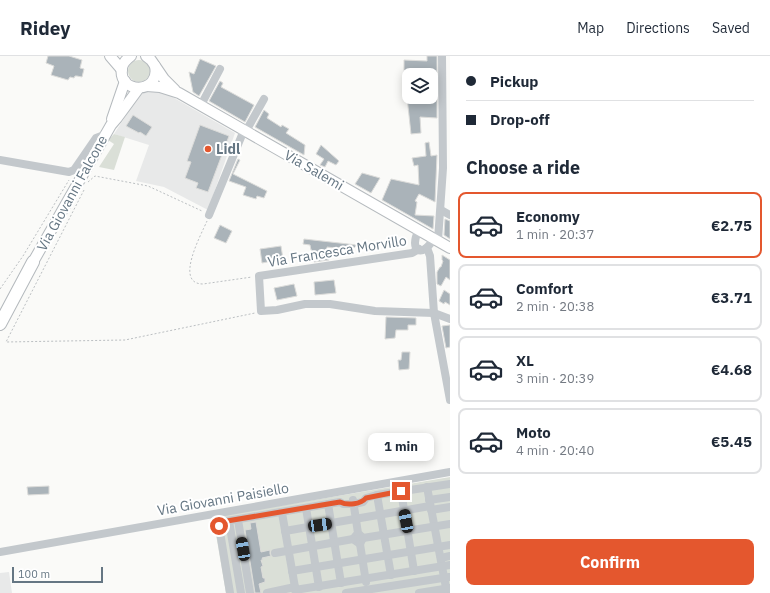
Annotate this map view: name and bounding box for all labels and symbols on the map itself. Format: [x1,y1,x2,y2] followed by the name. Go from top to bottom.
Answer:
[33,132,111,254] street label: Via Giovanni Falcone
[216,140,240,158] place label: Lidl
[203,144,213,154] marker: Lidl
[281,146,347,194] street label: Via Salemi
[266,231,408,271] street label: Via Francesca Morvillo
[368,433,434,461] callout: 1 min
[156,479,290,519] street label: Via Giovanni Paisiello
[392,482,410,500] route end
[398,508,414,534] car
[210,517,228,535] route start
[307,517,333,533] car
[235,536,251,562] car
[12,565,103,584] scale bar

